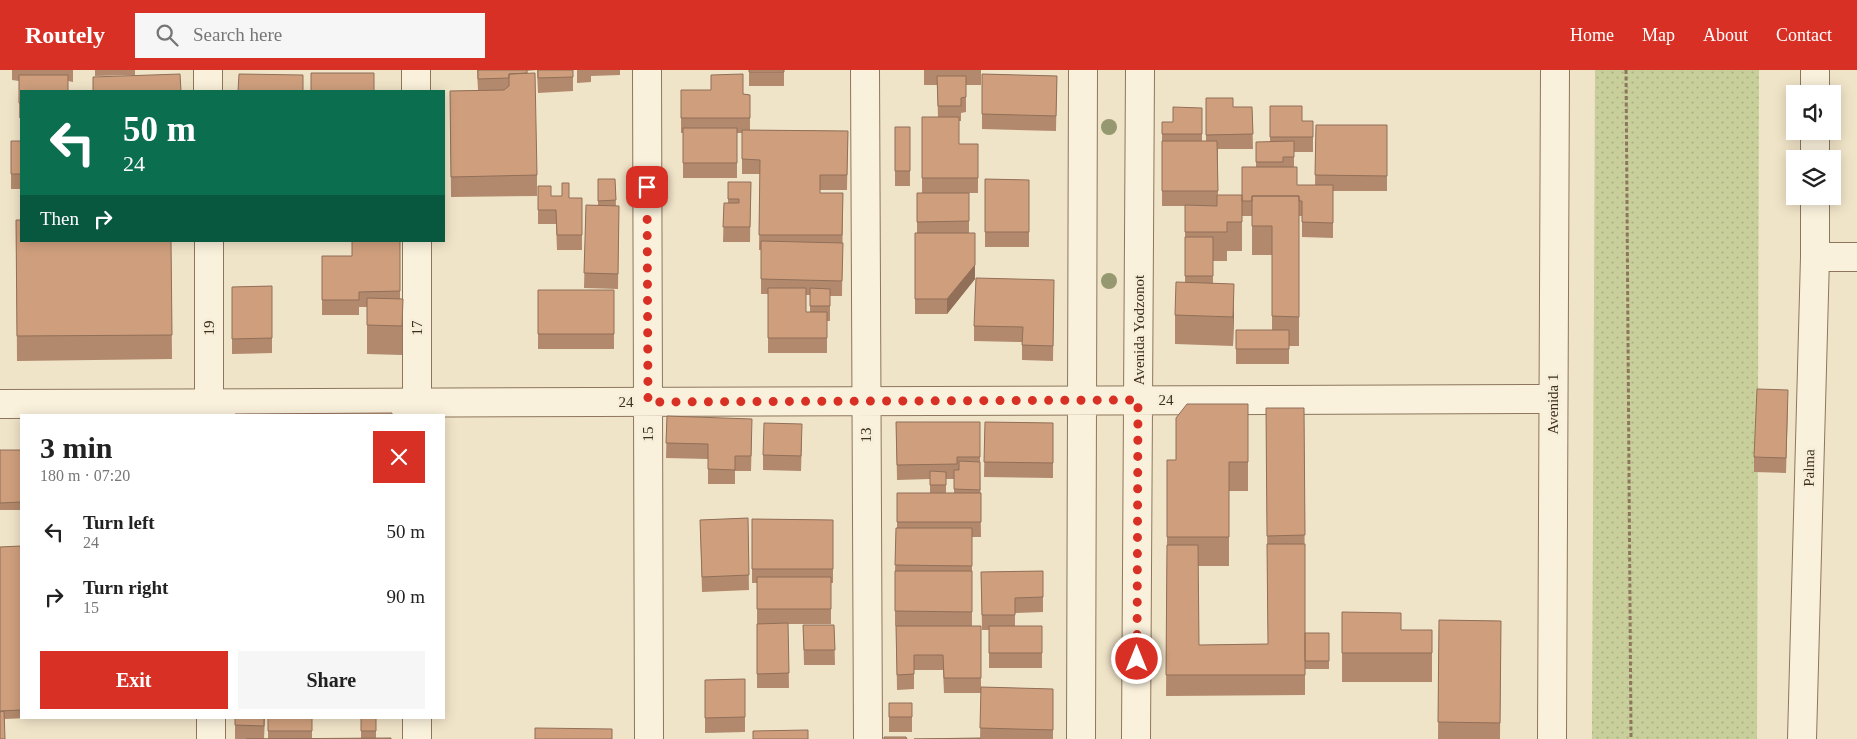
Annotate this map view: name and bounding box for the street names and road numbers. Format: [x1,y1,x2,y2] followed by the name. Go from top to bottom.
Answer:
[1131,274,1147,385] street label: Avenida Yodzonot
[409,320,425,336] street label: 17
[201,321,217,336] street label: 19
[1545,374,1561,434] street label: Avenida 1
[1159,392,1174,408] street label: 24
[619,394,634,410] street label: 24
[640,427,656,442] street label: 15
[858,428,874,443] street label: 13
[1801,449,1817,487] street label: Palma

